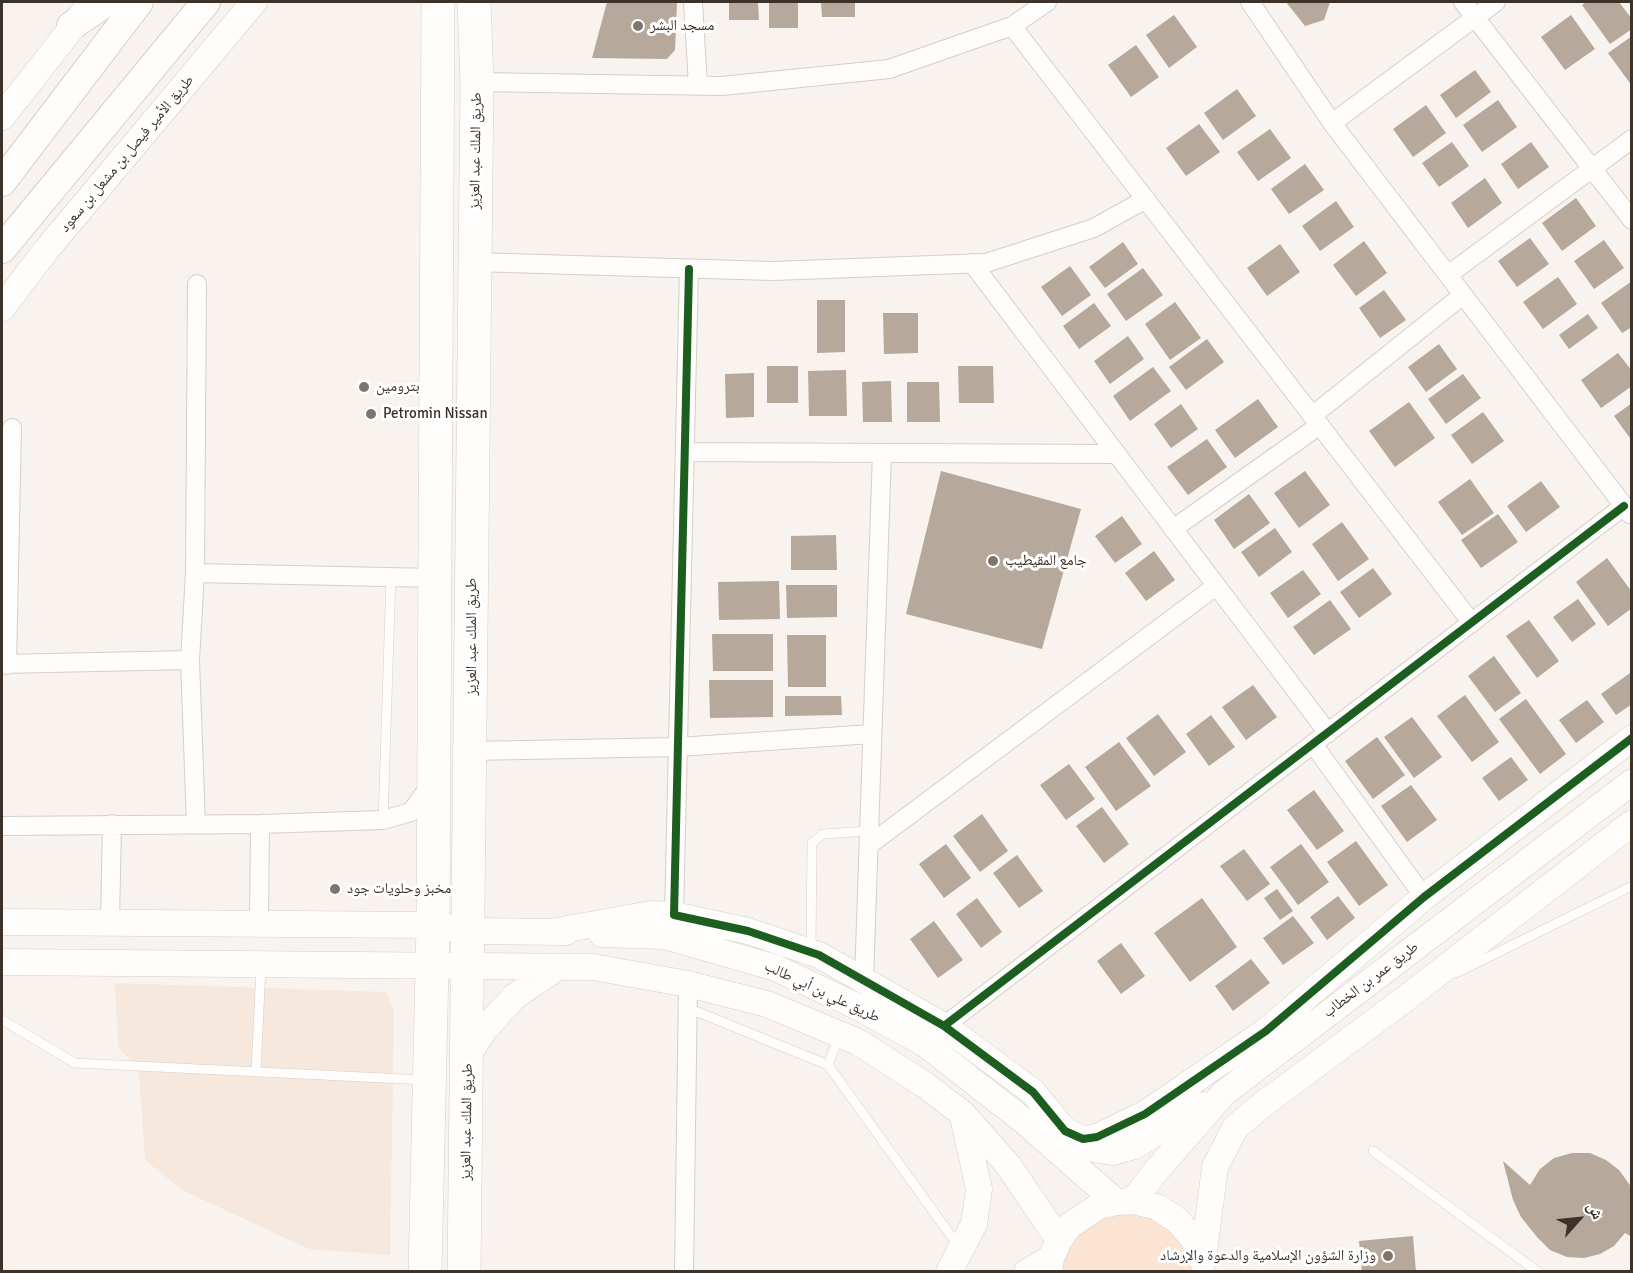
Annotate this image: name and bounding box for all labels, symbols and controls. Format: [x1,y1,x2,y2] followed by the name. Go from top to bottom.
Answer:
[650,17,714,35] place label: مسجد البشر
[631,19,645,33] marker: مسجد البشر
[56,72,198,236] street label: طريق الأمير فيصل بن مشعل بن سعود
[466,92,486,210] street label: طريق الملك عبد العزيز
[376,378,420,396] place label: بترومين
[357,380,371,394] marker: بترومين
[383,405,488,423] place label: Petromin Nissan
[364,407,378,421] marker: Petromin Nissan
[1005,552,1087,570] place label: جامع المقيطيب
[986,554,1000,568] marker: جامع المقيطيب
[463,578,481,696] street label: طريق الملك عبد العزيز
[347,880,451,898] place label: مخبز وحلويات جود
[328,882,342,896] marker: مخبز وحلويات جود
[1320,938,1422,1022] street label: طريق عمر بن الخطاب
[761,957,883,1027] street label: طريق علي بن أبي طالب
[457,1063,477,1181] street label: طريق الملك عبد العزيز
[1549,1189,1609,1249] north arrow
[1582,1199,1608,1223] text: ش
[1160,1247,1376,1265] place label: وزارة الشؤون الإسلامية والدعوة والإرشاد
[1381,1249,1395,1263] marker: وزارة الشؤون الإسلامية والدعوة والإرشاد

